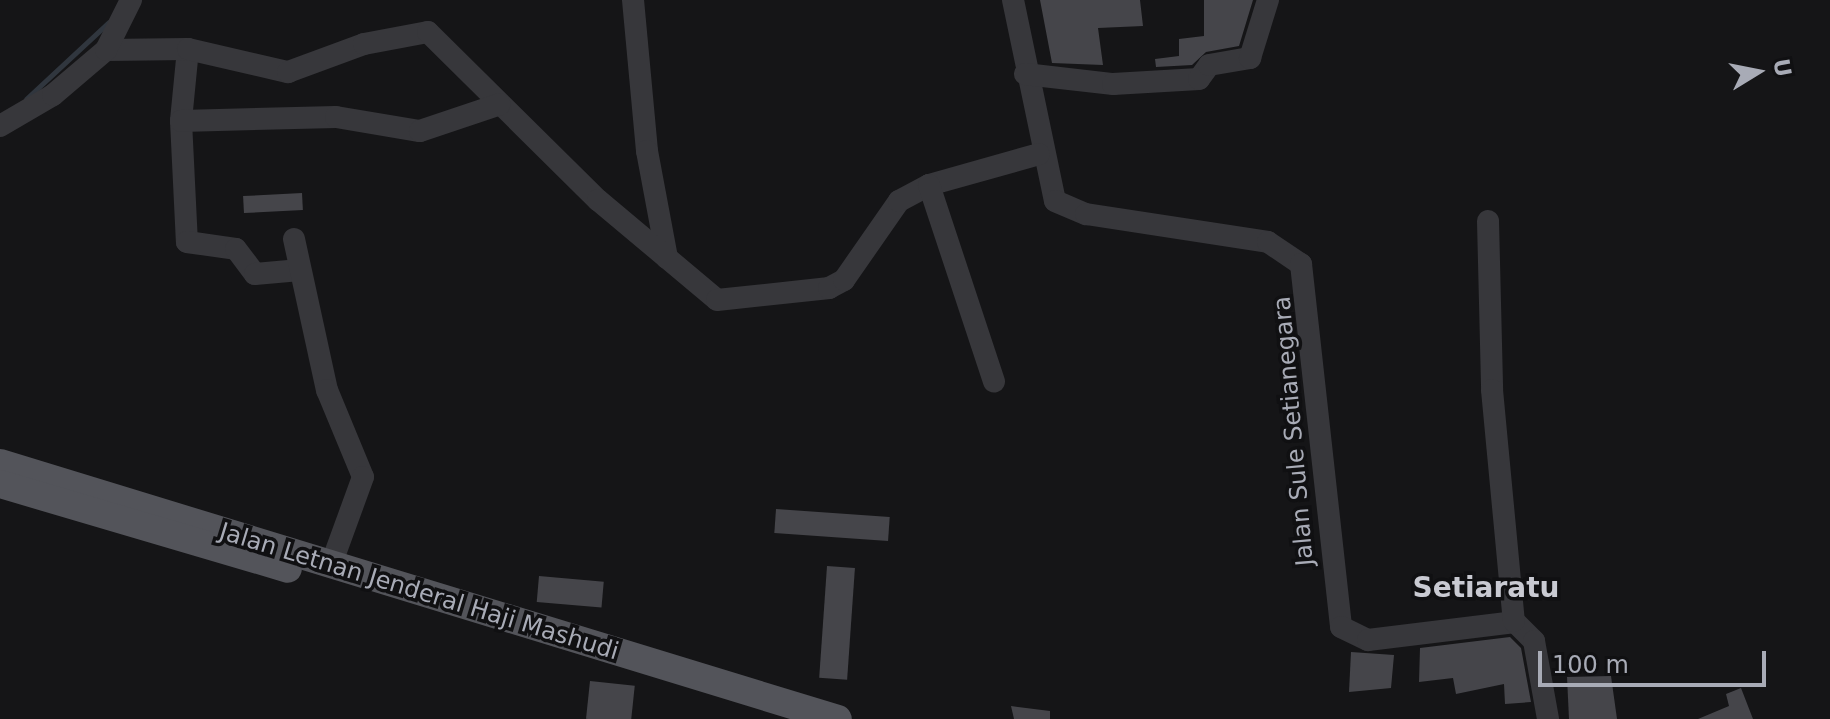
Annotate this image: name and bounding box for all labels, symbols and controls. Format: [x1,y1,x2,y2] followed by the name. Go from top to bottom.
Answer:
[1718,32,1798,112] north arrow
[1768,57,1796,79] text: U
[1268,295,1320,567] street label: Jalan Sule Setianegara
[216,517,622,667] street label: Jalan Letnan Jenderal Haji Mashudi
[1412,571,1560,605] district label: Setiaratu
[1542,635,1770,685] scale bar
[1552,651,1629,679] text: 100 m

